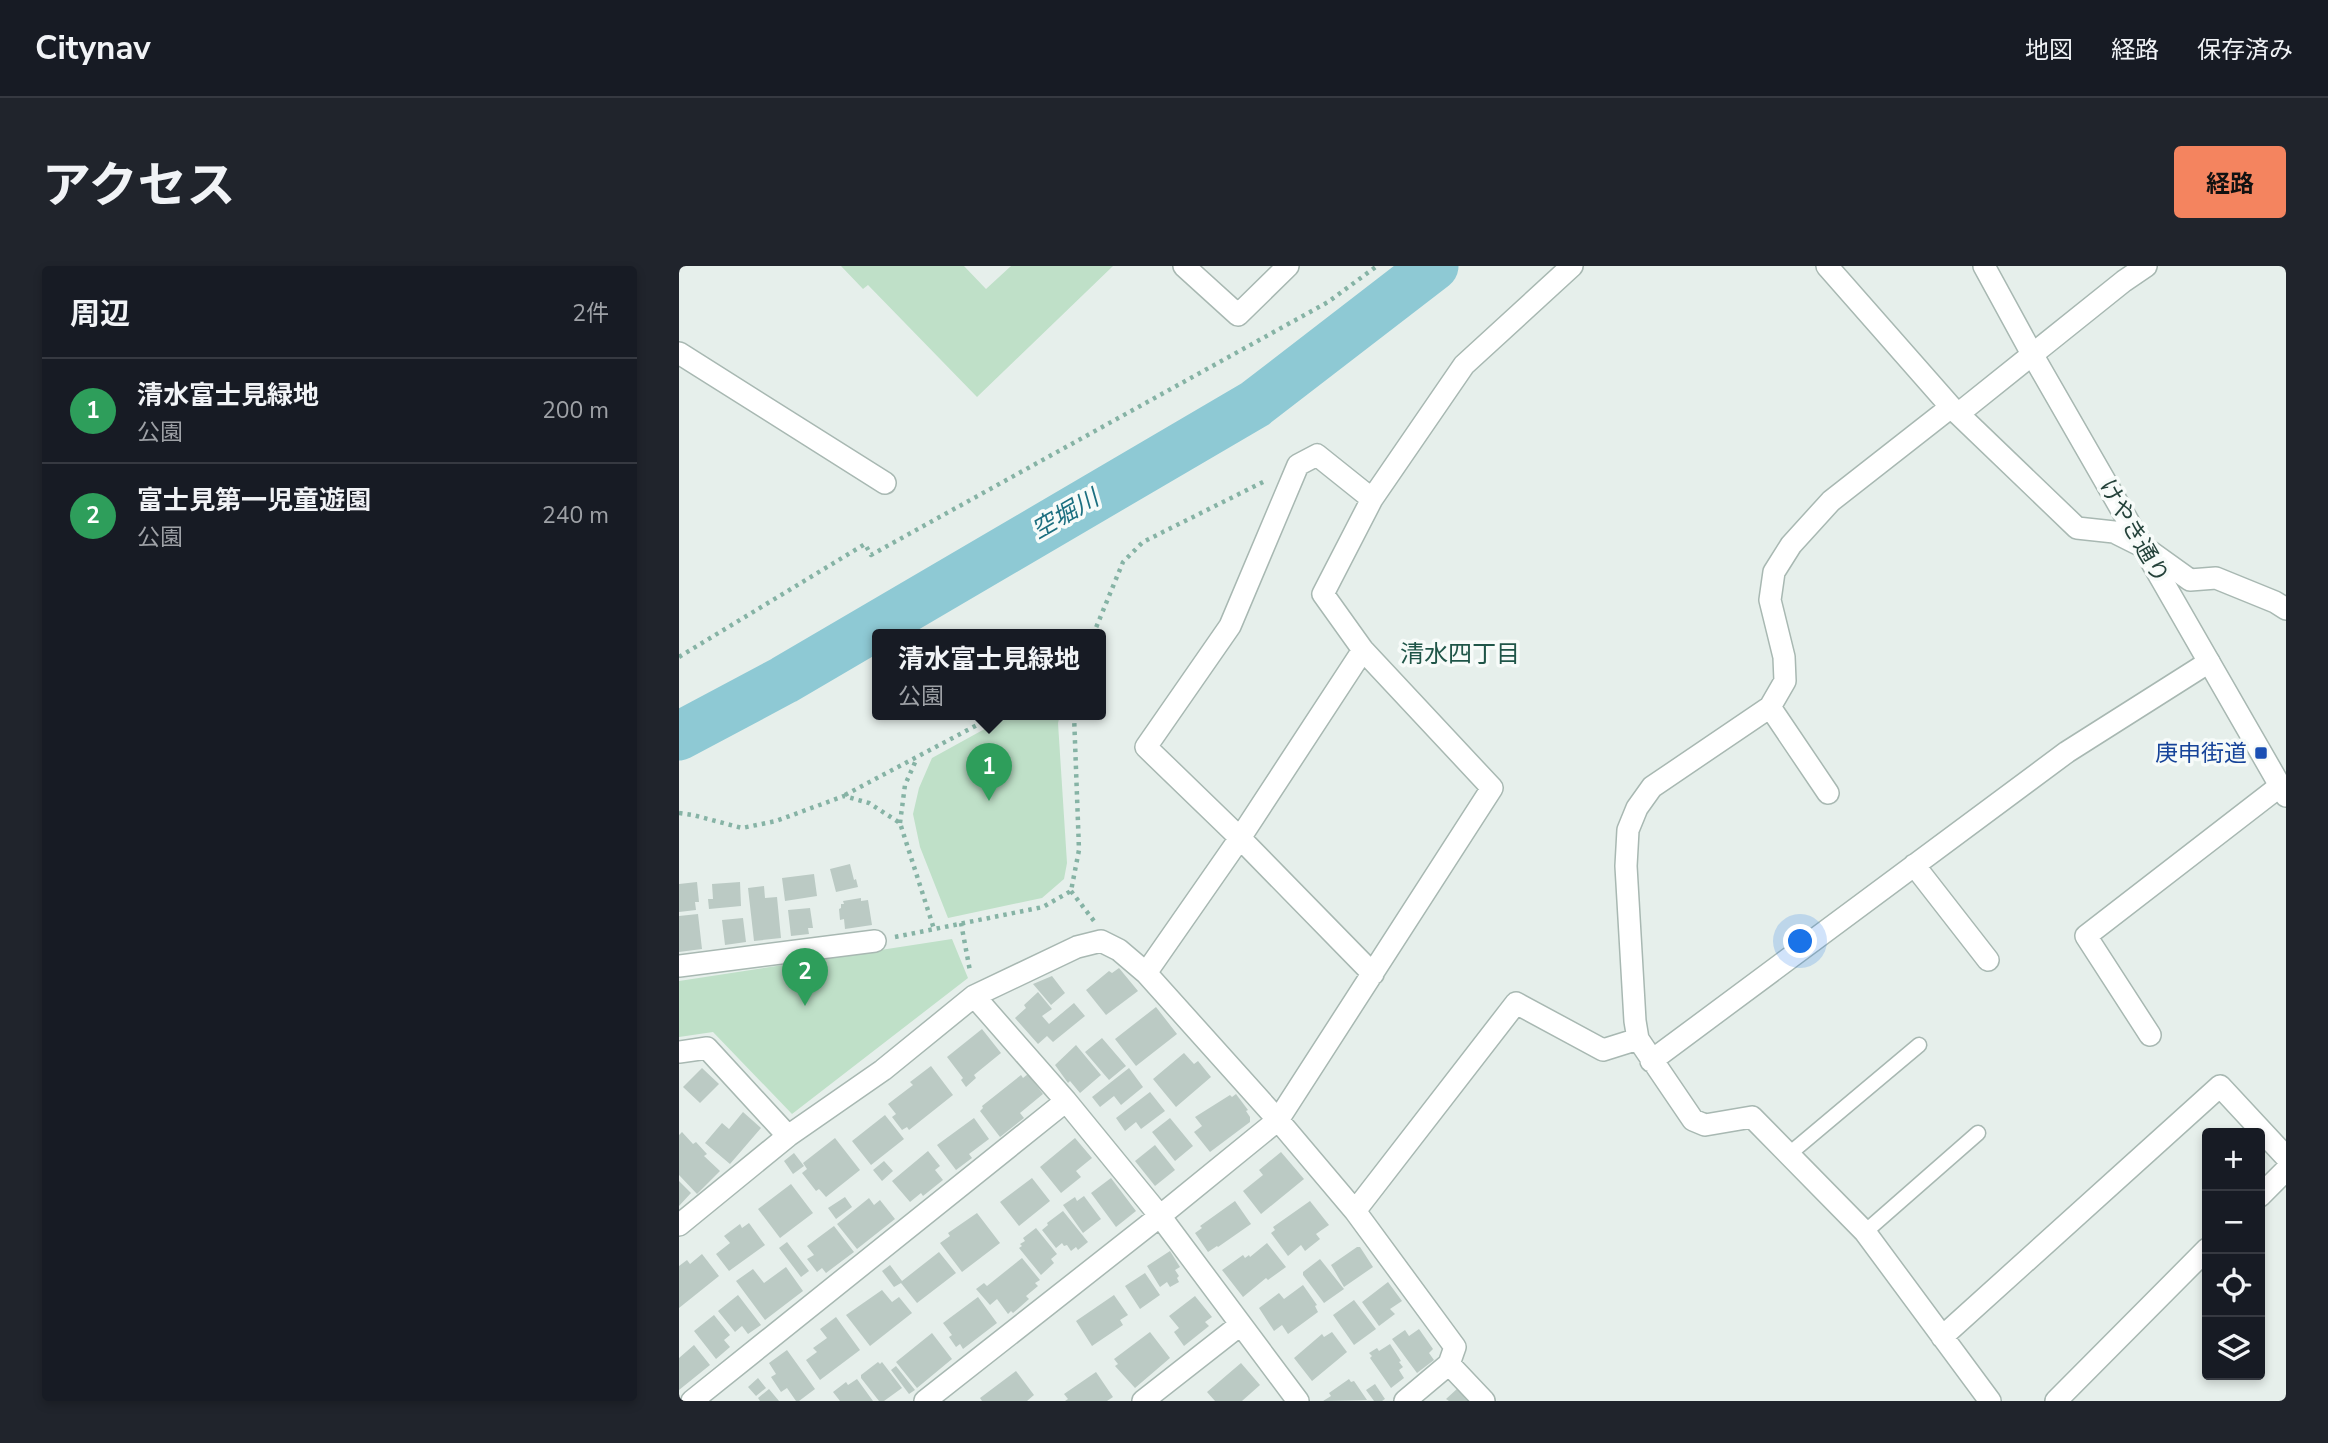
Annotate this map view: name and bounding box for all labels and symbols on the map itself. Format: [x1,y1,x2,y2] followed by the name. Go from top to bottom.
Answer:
[2092,473,2176,589] street label: けやき通り
[1026,481,1107,546] water label: 空堀川
[1400,638,1520,670] district label: 清水四丁目
[2155,738,2247,769] place label: 庚申街道
[966,743,1012,801] pin: 1
[2253,745,2269,761] marker: 庚申街道
[1783,924,1817,958] your location
[782,948,828,1006] pin: 2

